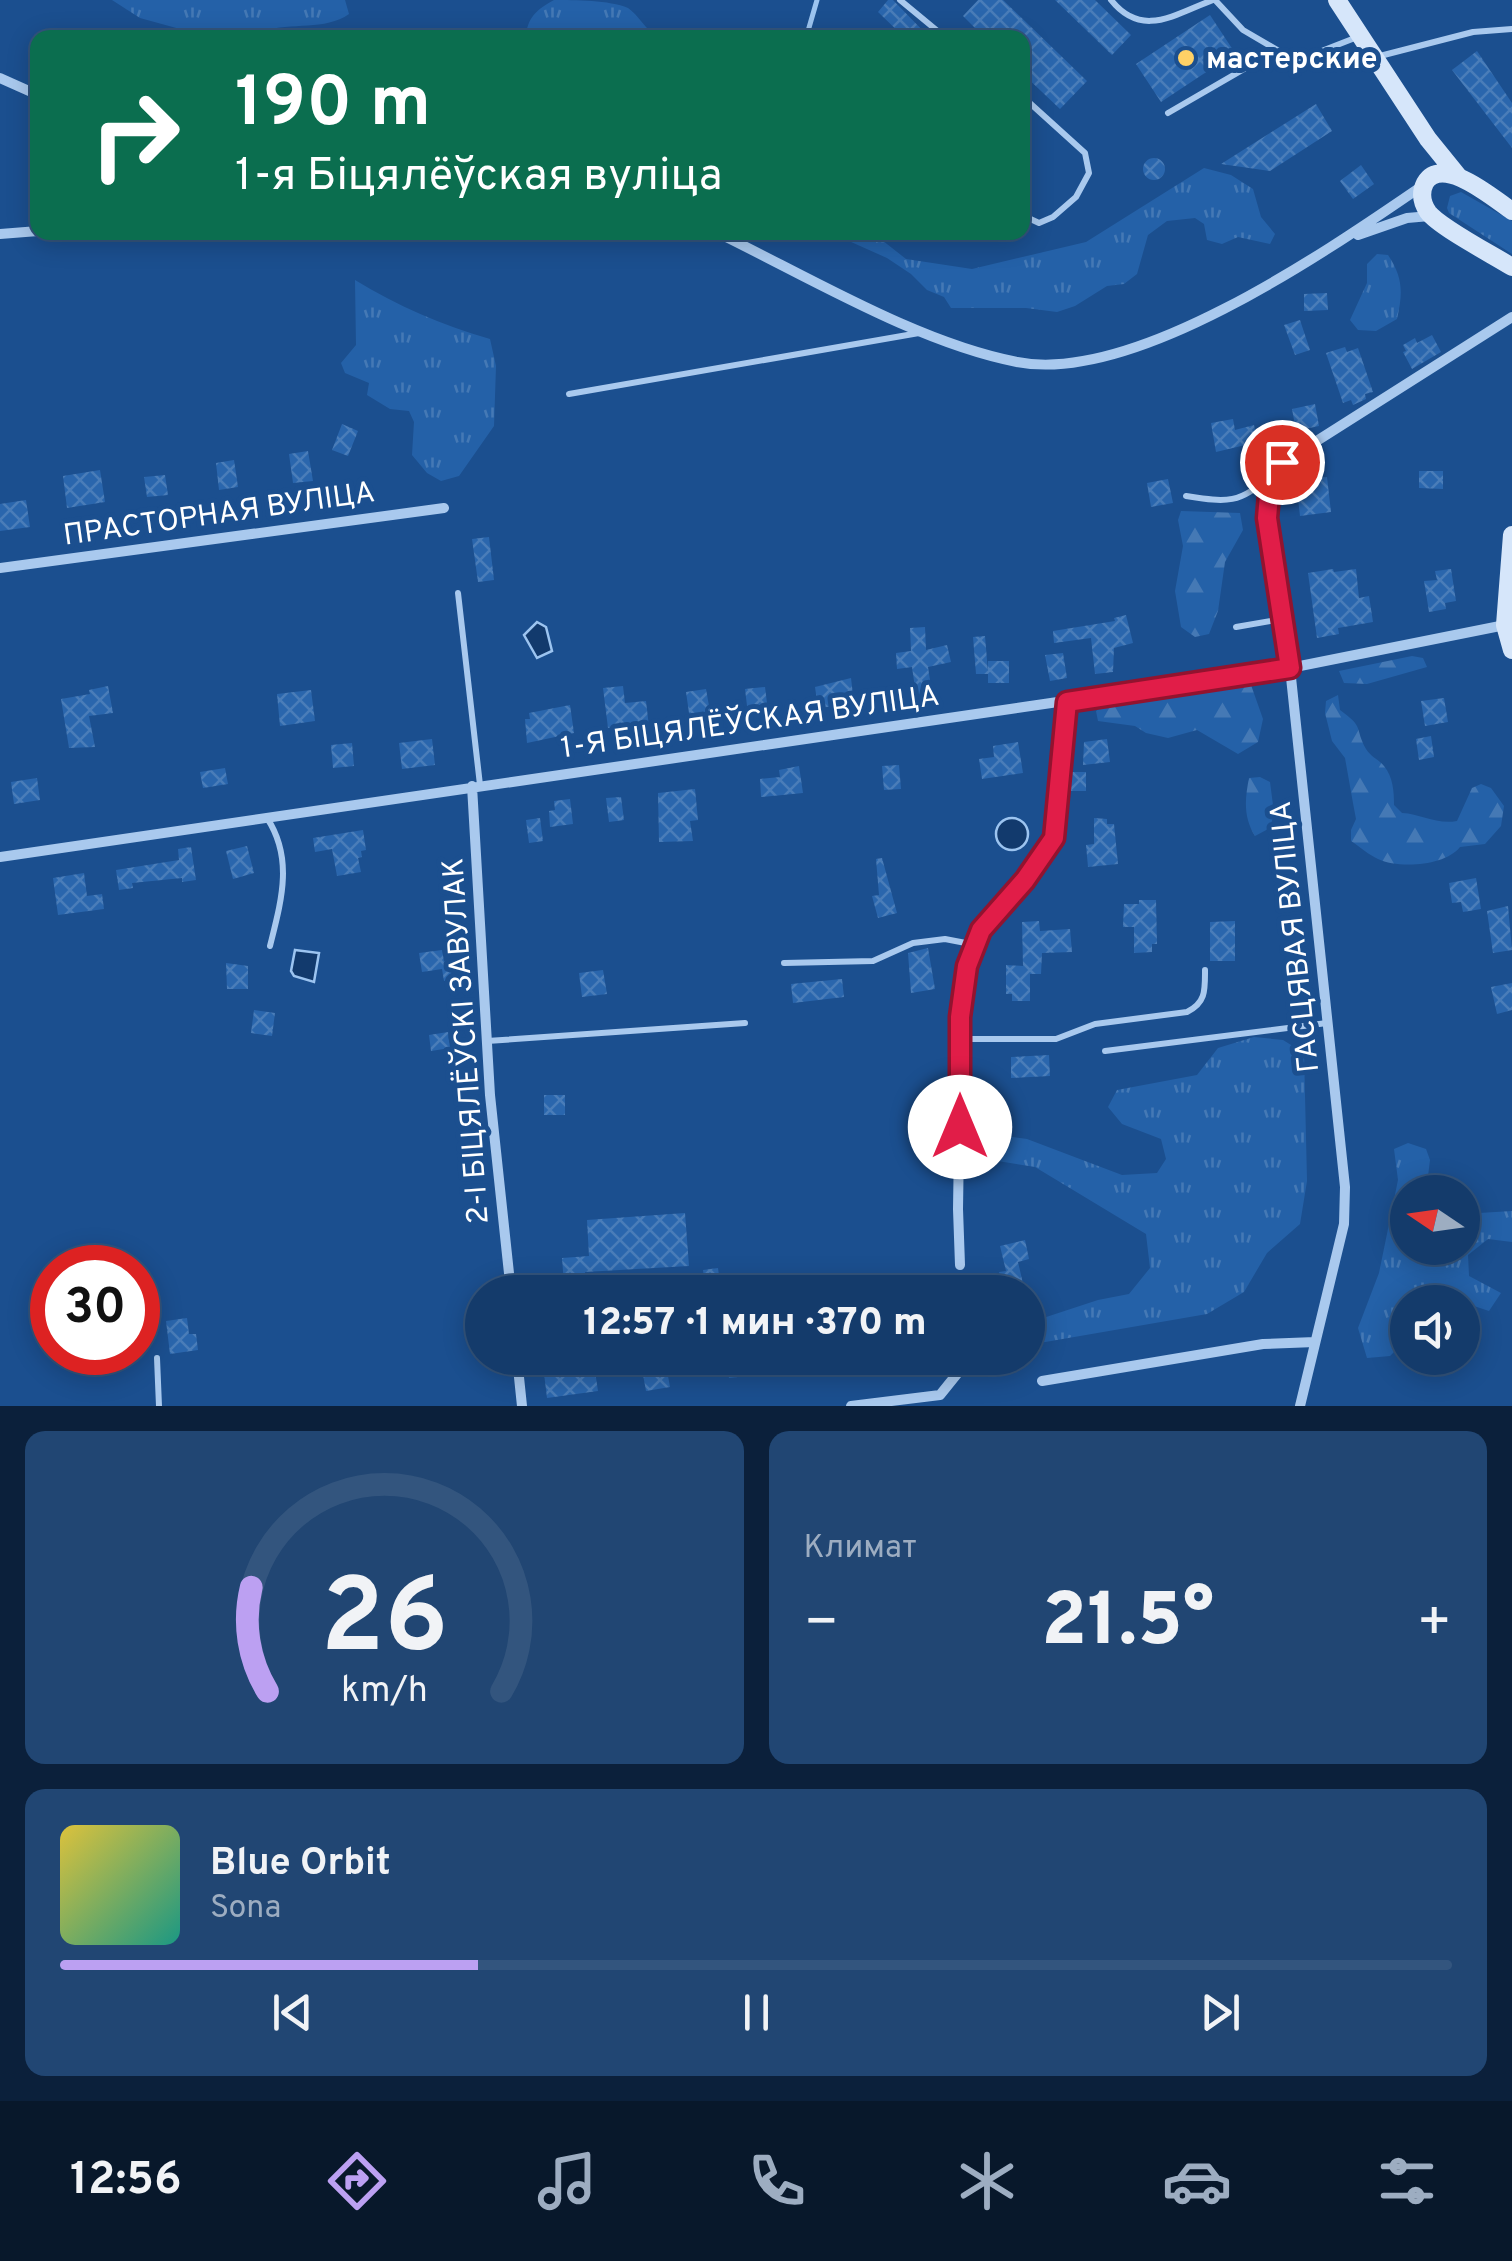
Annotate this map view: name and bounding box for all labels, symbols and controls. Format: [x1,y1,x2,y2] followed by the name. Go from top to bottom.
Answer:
[1206,42,1378,79] place label: мастерские
[1175,47,1197,69] marker: мастерские
[235,62,431,151] text: 190 m
[70,70,200,200] icon: right
[235,149,722,206] text: 1-я Біцялёўская вуліца
[1240,420,1325,505] pin
[1255,435,1310,490] icon: arrive
[61,475,378,556] street label: ПРАСТОРНАЯ ВУЛІЦА
[558,677,942,768] street label: 1-Я БІЦЯЛЁЎСКАЯ ВУЛІЦА
[1264,799,1329,1074] street label: ГАСЦЯВАЯ ВУЛІЦА
[434,856,499,1225] street label: 2-І БІЦЯЛЁЎСКІ ЗАВУЛАК
[908,1075,1012,1179] position arrow
[1390,1175,1480,1265] north arrow
[1390,1175,1480,1375] map controls
[30,1245,160,1375] speed limit sign: 30
[1390,1285,1480,1375] button: sound
[583,1300,927,1349] text: 12:57 · 1 мин · 370 m
[804,1529,917,1569] text: Климат
[320,1557,448,1689] text: 26
[1041,1577,1214,1672] text: 21.5°
[804,1590,839,1660] text: −
[1417,1590,1452,1660] text: +
[341,1669,428,1715] text: km/h
[210,1840,391,1889] text: Blue Orbit
[210,1889,281,1929] text: Sona
[265,1985,320,2040] icon: previous
[729,1985,784,2040] icon: pause
[1193,1985,1248,2040] icon: next
[322,2146,392,2216] icon: directions
[532,2146,602,2216] icon: music
[742,2146,812,2216] icon: phone
[952,2146,1022,2216] icon: climate
[1162,2146,1232,2216] icon: car
[1372,2146,1442,2216] icon: filters
[70,2153,182,2210] text: 12:56

